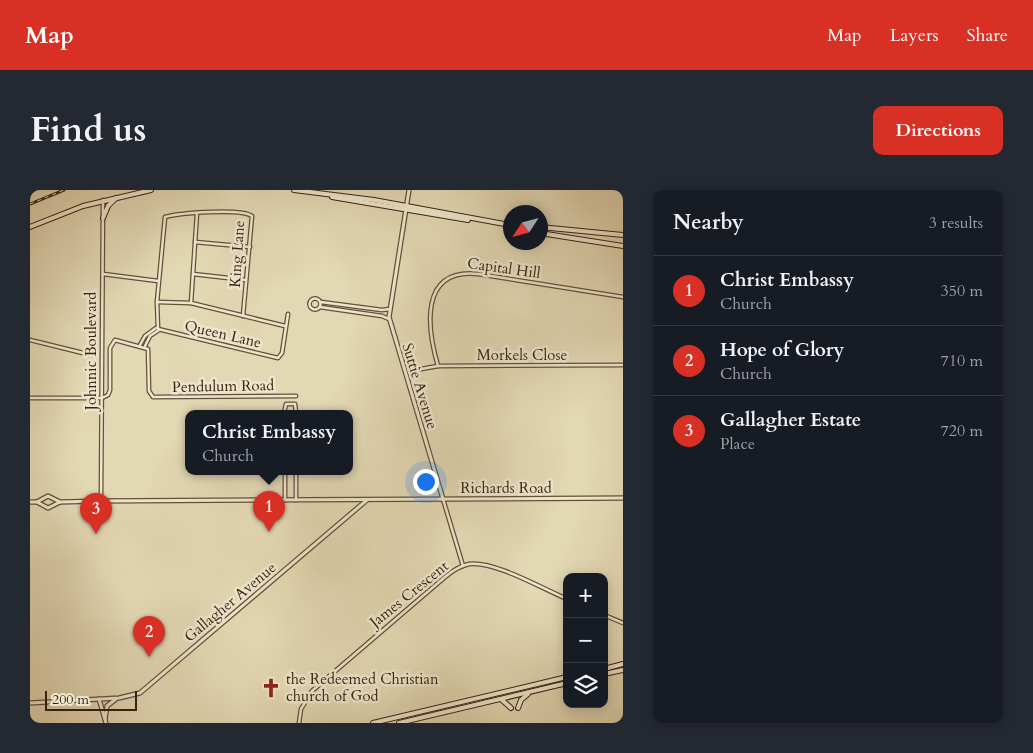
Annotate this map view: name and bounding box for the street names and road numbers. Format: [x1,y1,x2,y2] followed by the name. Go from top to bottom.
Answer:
[225,220,249,288] street label: King Lane
[466,253,542,283] street label: Capital Hill
[81,292,101,412] street label: Johnnic Boulevard
[183,315,264,353] street label: Queen Lane
[397,341,443,432] street label: Suttie Avenue
[477,345,567,365] street label: Morkels Close
[172,375,274,397] street label: Pendulum Road
[460,478,552,498] street label: Richards Road
[364,556,453,633] street label: James Crescent
[180,558,280,646] street label: Gallagher Avenue

